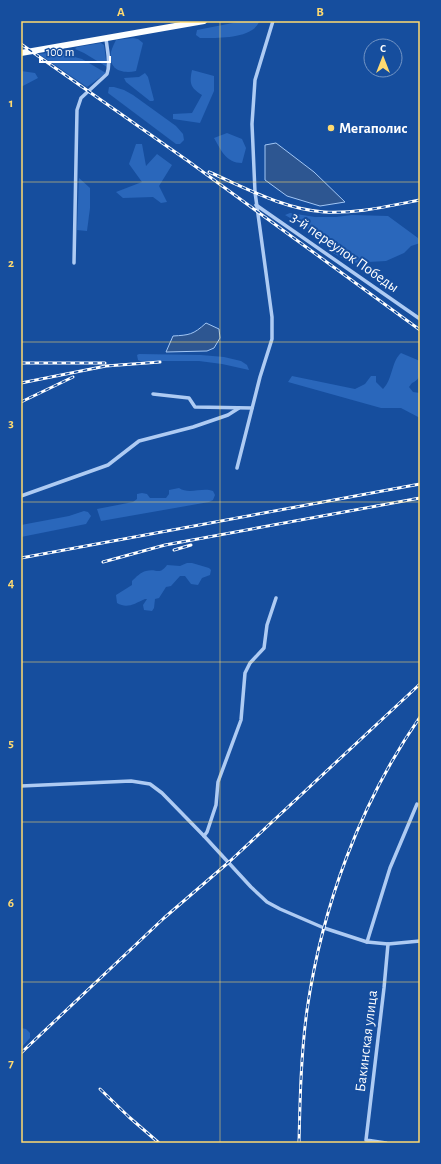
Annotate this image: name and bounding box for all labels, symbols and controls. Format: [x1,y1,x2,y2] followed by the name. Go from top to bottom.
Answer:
[117,6,125,19] text: A
[316,6,324,19] text: B
[40,38,110,64] scale bar
[363,38,403,78] north arrow
[380,43,386,54] text: С
[46,46,74,58] text: 100 m
[9,97,13,110] text: 1
[339,121,408,136] place label: Мегаполис
[326,123,336,133] marker: Мегаполис
[288,210,401,295] street label: 3-й переулок Победы
[8,257,14,270] text: 2
[8,417,14,430] text: 3
[8,577,15,590] text: 4
[8,737,14,750] text: 5
[8,897,14,910] text: 6
[353,989,380,1093] street label: Бакинская улица
[8,1057,14,1070] text: 7

